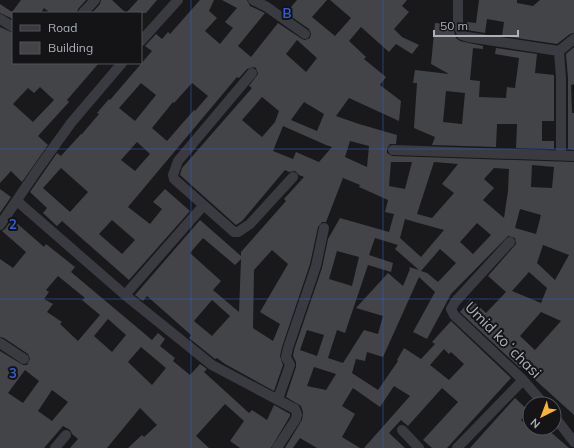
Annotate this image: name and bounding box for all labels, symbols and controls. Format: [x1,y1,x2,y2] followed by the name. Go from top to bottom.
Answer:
[283,5,292,21] text: B
[12,12,142,64] legend
[434,12,518,38] scale bar
[440,18,468,33] text: 50 m
[48,20,77,35] text: Road
[48,40,93,55] text: Building
[9,216,17,232] text: 2
[461,297,546,382] street label: Umid koʻchasi
[9,365,17,381] text: 3
[522,396,562,436] north arrow
[528,415,543,431] text: N

